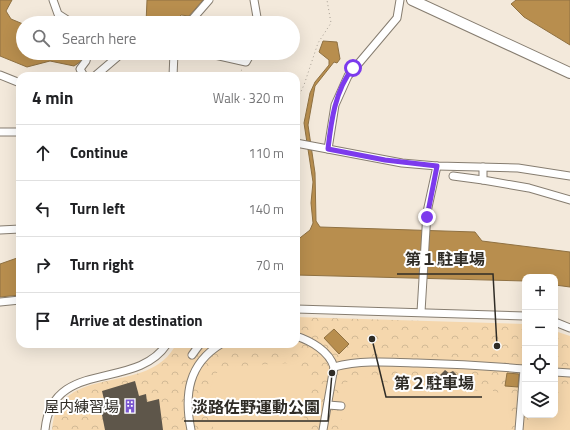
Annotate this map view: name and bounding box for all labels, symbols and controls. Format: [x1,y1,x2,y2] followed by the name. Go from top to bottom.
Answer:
[16,16,300,60] search box
[30,27,52,49] icon: search
[62,27,136,50] text: Search here
[344,59,362,77] route start
[32,85,73,111] text: 4 min
[213,88,284,108] text: Walk · 320 m
[70,141,128,164] text: Continue
[32,142,54,164] icon: ahead
[248,143,284,163] text: 110 m
[70,197,125,220] text: Turn left
[32,198,54,220] icon: left
[248,199,284,219] text: 140 m
[418,208,436,226] route end
[397,246,493,274] callout: 第１駐車場
[405,247,485,271] text: 第１駐車場
[70,253,134,276] text: Turn right
[32,254,54,276] icon: right
[256,255,284,275] text: 70 m
[522,274,558,418] map controls
[522,274,558,310] button: +
[70,309,203,332] text: Arrive at destination
[32,310,54,332] icon: arrive
[522,310,558,346] button: −
[522,346,558,382] button: locate
[386,369,482,397] callout: 第２駐車場
[394,371,474,395] text: 第２駐車場
[522,382,558,418] button: layers
[184,393,328,421] callout: 淡路佐野運動公園
[44,395,119,418] place label: 屋内練習場
[192,395,320,419] text: 淡路佐野運動公園
[122,398,138,414] building icon: 屋内練習場

